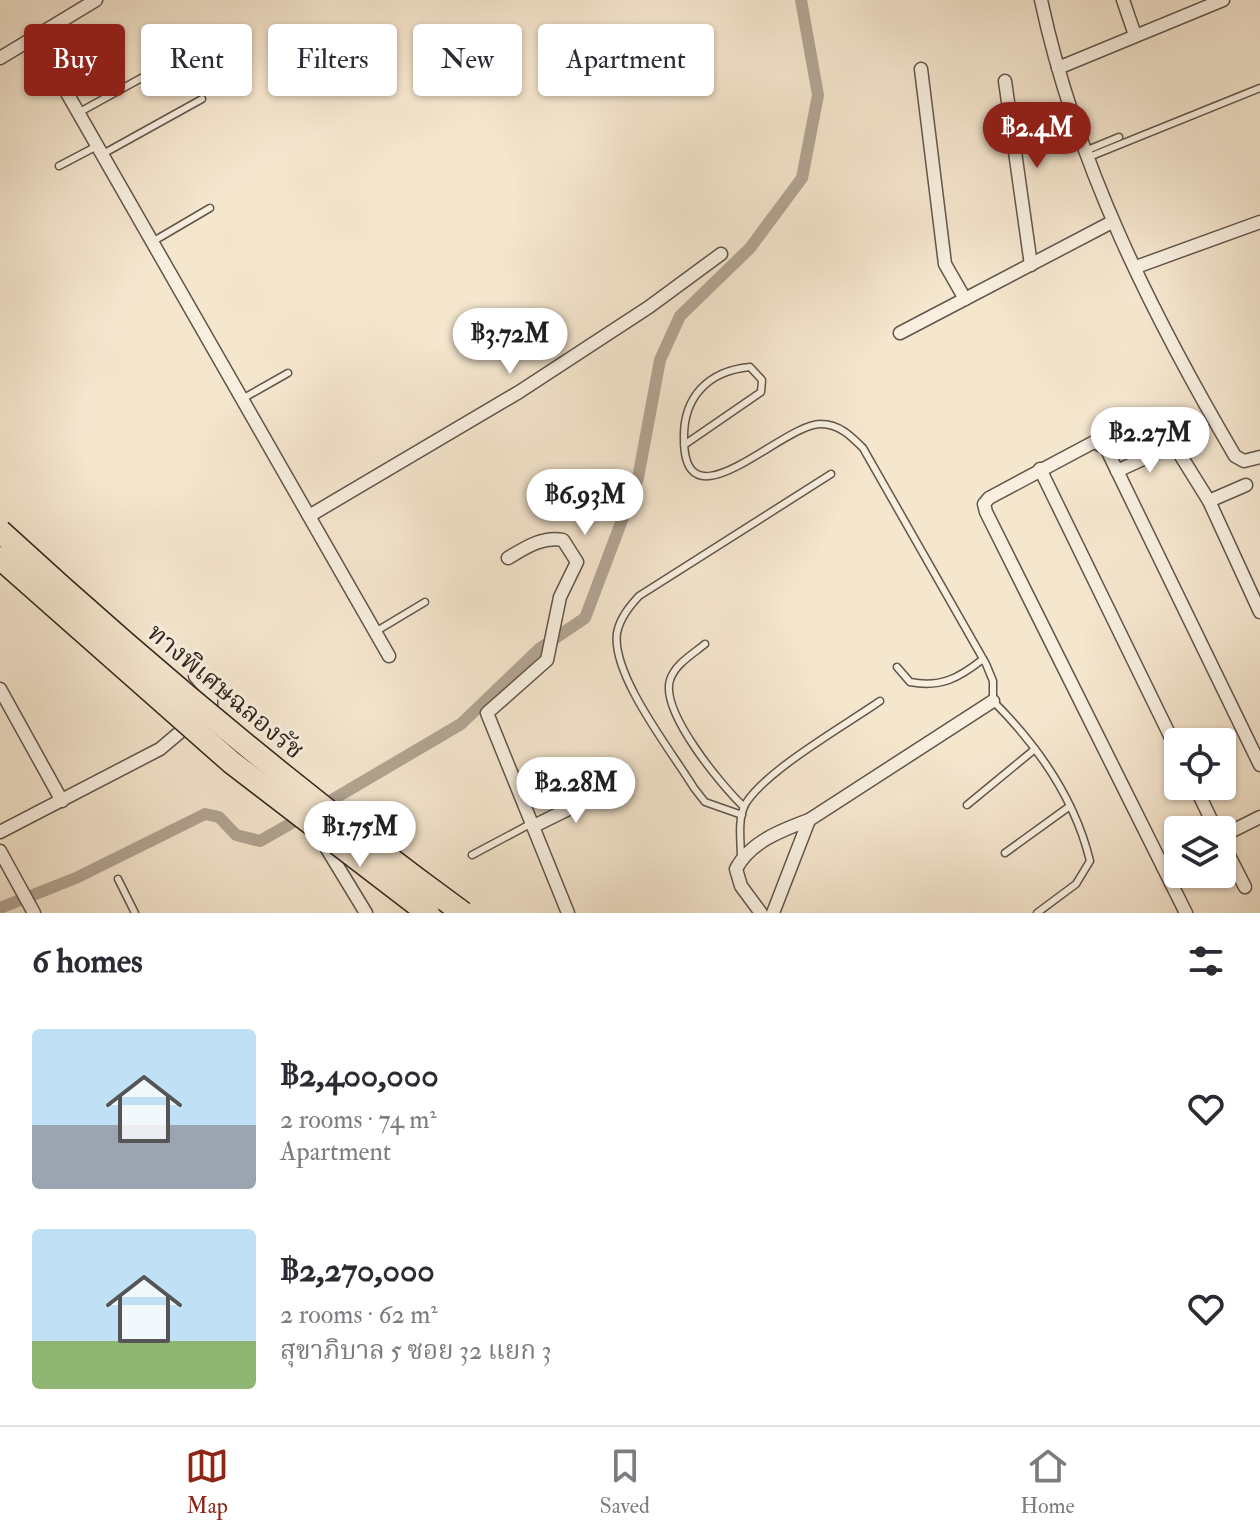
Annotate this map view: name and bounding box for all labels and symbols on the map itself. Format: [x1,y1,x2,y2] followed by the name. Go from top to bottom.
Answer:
[981,102,1093,170] pin: ฿2.4M
[445,308,575,376] pin: ฿3.72M
[1085,407,1215,475] pin: ฿2.27M
[520,469,650,537] pin: ฿6.93M
[141,617,310,766] street label: ทางพิเศษฉลองรัช
[511,757,641,825] pin: ฿2.28M
[295,801,425,869] pin: ฿1.75M

